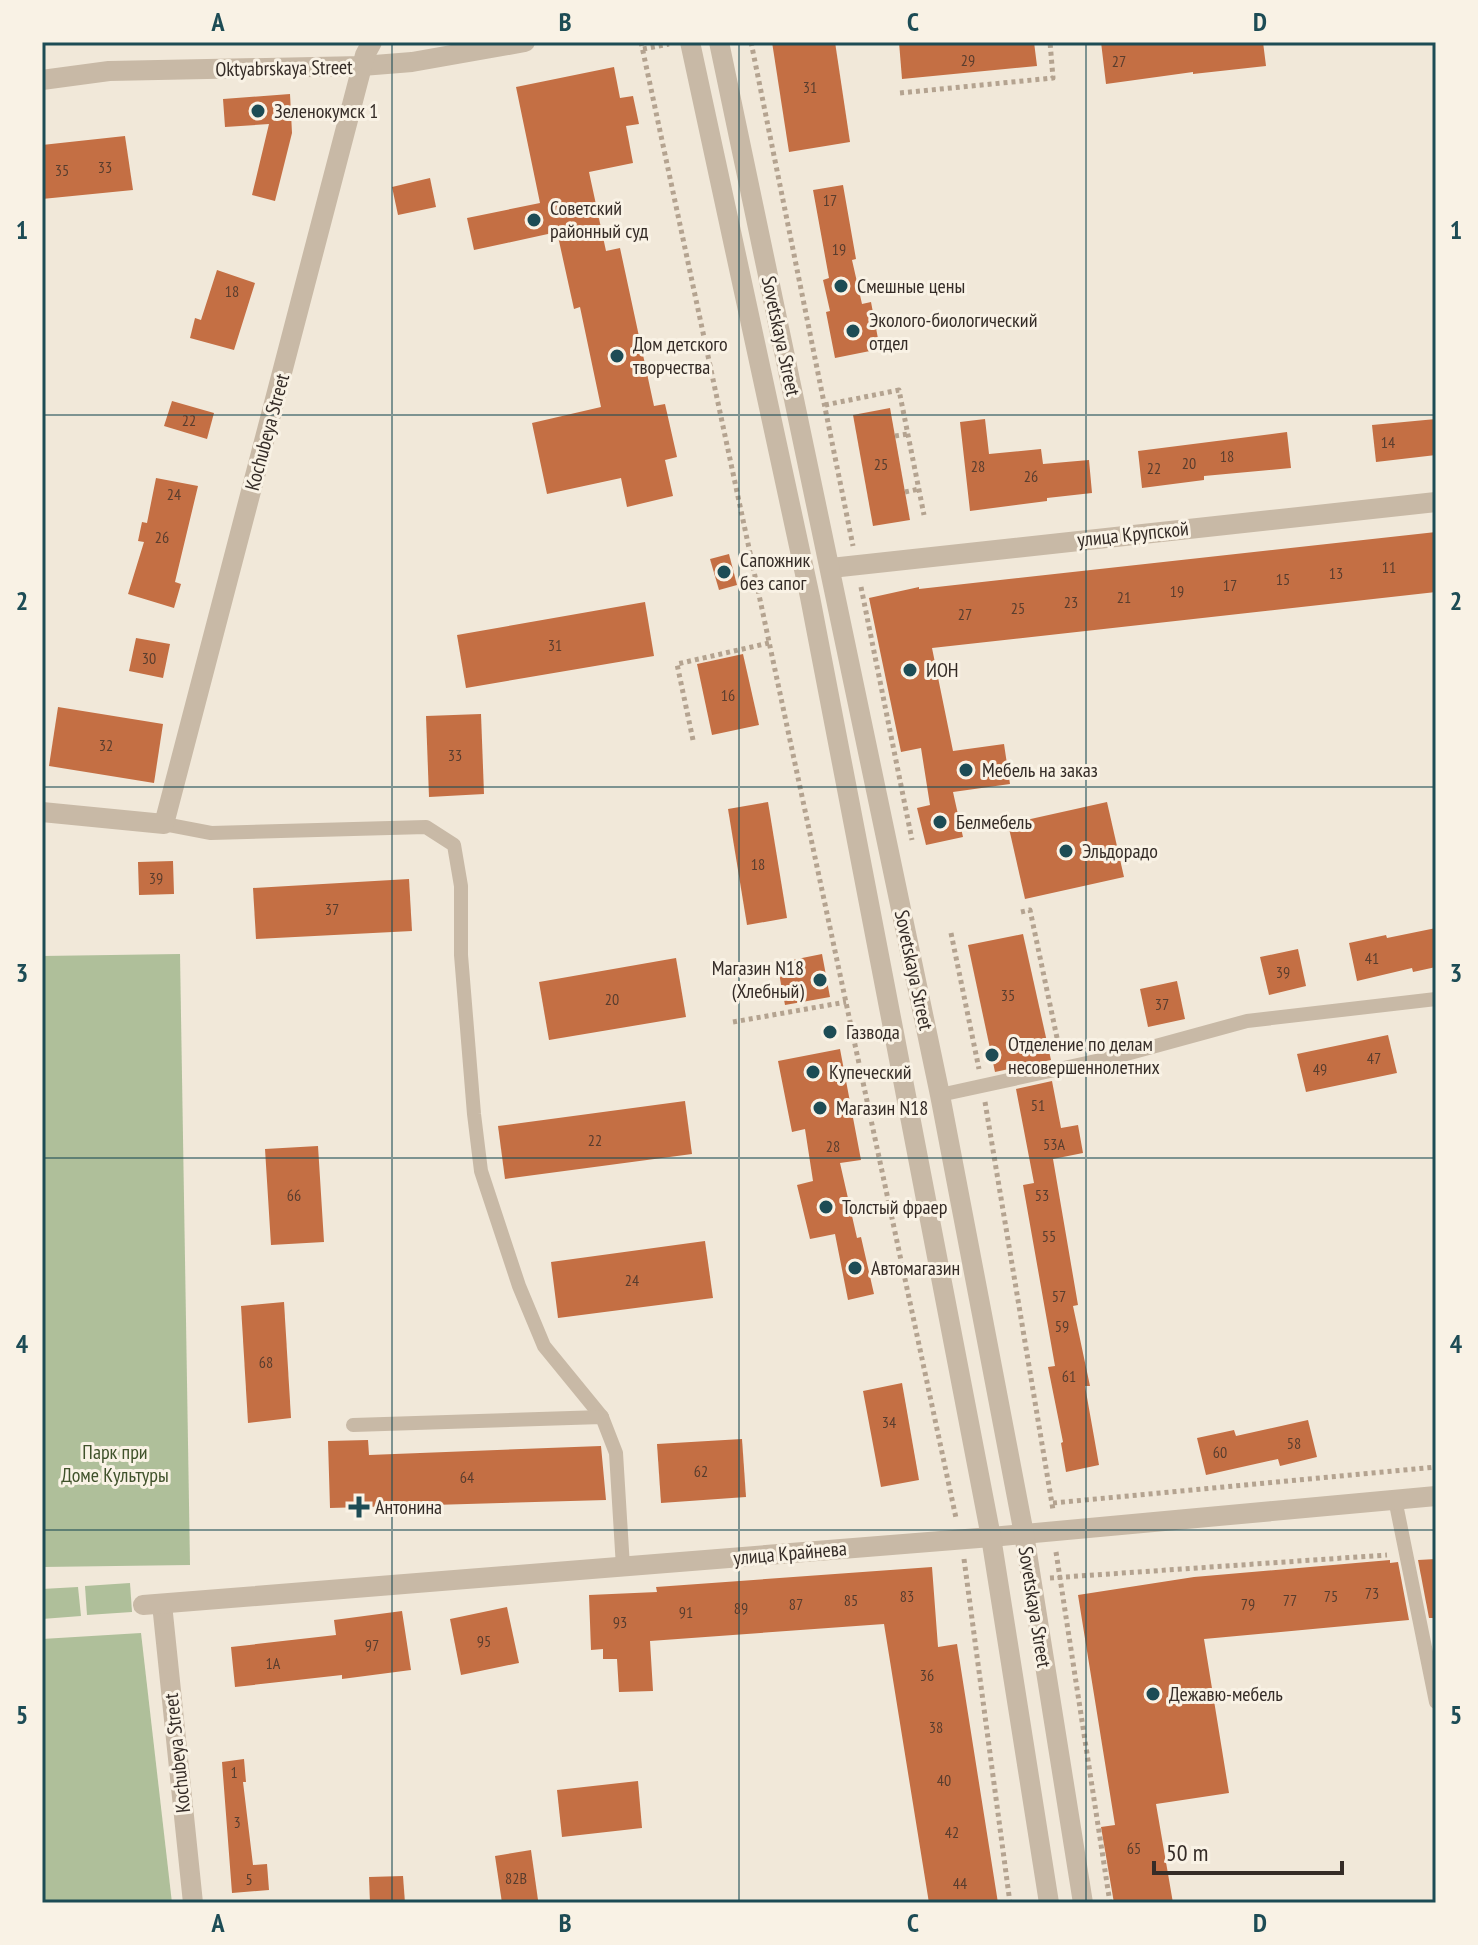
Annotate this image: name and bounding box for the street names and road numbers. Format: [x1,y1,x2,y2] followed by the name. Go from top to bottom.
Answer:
[215,54,353,82] street label: Oktyabrskaya Street
[756,274,807,399] street label: Sovetskaya Street
[239,370,295,493] street label: Kochubeya Street
[1076,515,1190,553] street label: улица Крупской
[889,908,940,1033] street label: Sovetskaya Street
[732,1535,848,1571] street label: улица Крайнева
[1013,1545,1057,1670] street label: Sovetskaya Street
[158,1691,196,1814] street label: Kochubeya Street

